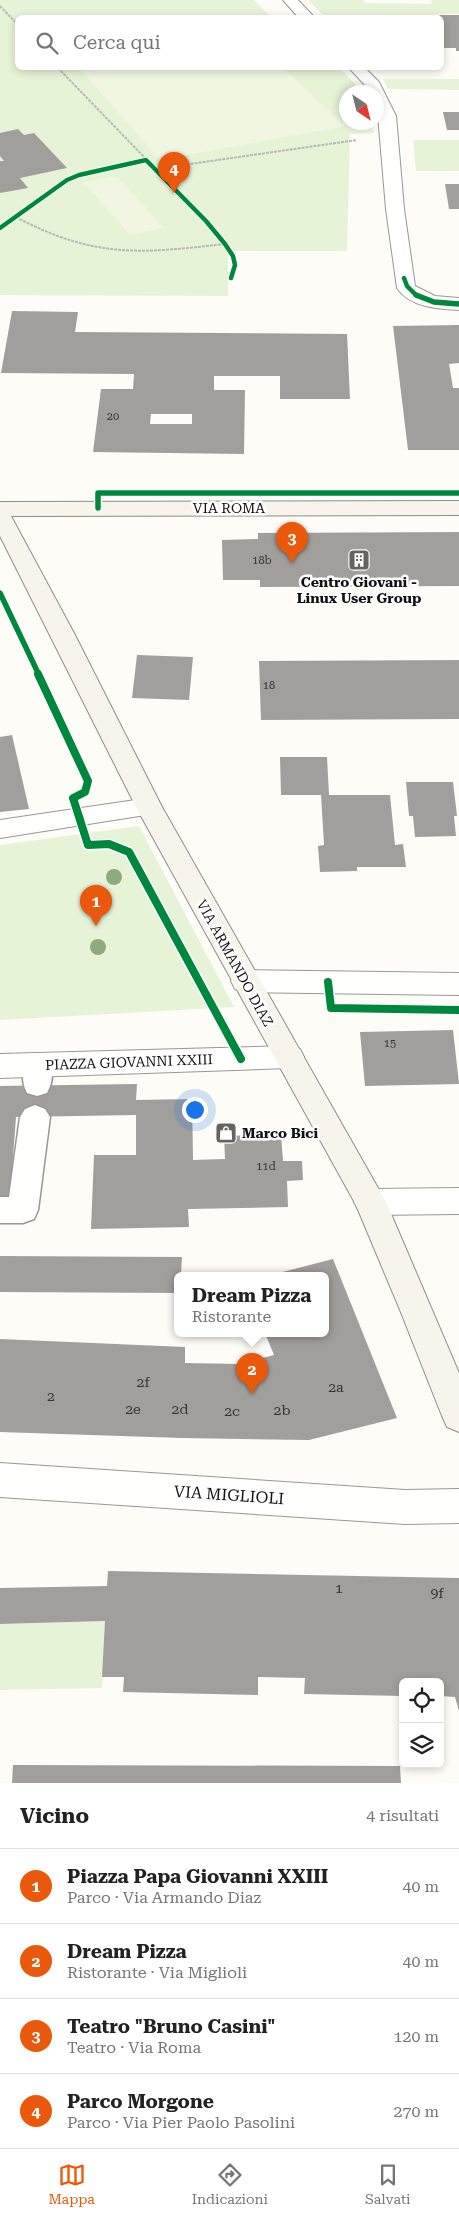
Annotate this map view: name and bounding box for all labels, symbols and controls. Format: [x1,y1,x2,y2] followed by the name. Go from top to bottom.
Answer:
[15,15,444,70] search box
[33,29,61,57] icon: search
[73,31,161,54] text: Cerca qui
[339,85,384,130] north arrow
[158,152,190,193] pin: 4
[107,410,119,423] house number: 20
[193,500,265,516] street label: VIA ROMA
[276,522,308,563] pin: 3
[347,548,371,572] building icon: Centro Giovani - Linux User Group
[252,554,272,567] house number: 18b
[297,574,421,606] place label: Centro Giovani - Linux User Group
[263,679,275,692] house number: 18
[80,885,112,926] pin: 1
[194,897,276,1029] street label: VIA ARMANDO DIAZ
[384,1037,396,1050] house number: 15
[45,1051,213,1073] street label: PIAZZA GIOVANNI XXIII
[182,1097,208,1123] your location
[214,1121,238,1145] shop icon: Marco Bici
[242,1125,318,1141] place label: Marco Bici
[256,1160,276,1173] house number: 11d
[174,1272,329,1337] popup
[192,1284,311,1307] text: Dream Pizza
[192,1307,271,1326] text: Ristorante
[236,1353,268,1394] pin: 2
[136,1374,150,1390] house number: 2f
[328,1379,344,1395] house number: 2a
[47,1388,55,1404] house number: 2
[125,1401,141,1417] house number: 2e
[172,1401,188,1417] house number: 2d
[274,1402,290,1418] house number: 2b
[224,1403,240,1419] house number: 2c
[173,1482,285,1508] street label: VIA MIGLIOLI
[335,1580,343,1596] house number: 1
[430,1585,444,1601] house number: 9f
[399,1678,444,1768] map controls
[399,1678,444,1723] button: locate
[399,1723,444,1768] button: layers
[20,1804,89,1828] text: Vicino
[366,1806,439,1825] text: 4 risultati
[67,1865,328,1888] text: Piazza Papa Giovanni XXIII
[32,1877,40,1896] text: 1
[402,1877,439,1896] text: 40 m
[67,1888,261,1907] text: Parco · Via Armando Diaz
[67,1940,187,1963] text: Dream Pizza
[32,1952,40,1971] text: 2
[402,1952,439,1971] text: 40 m
[67,1963,247,1982] text: Ristorante · Via Miglioli
[67,2015,275,2038] text: Teatro "Bruno Casini"
[32,2027,40,2046] text: 3
[393,2027,439,2046] text: 120 m
[67,2038,201,2057] text: Teatro · Via Roma
[67,2090,214,2113] text: Parco Morgone
[32,2102,40,2121] text: 4
[393,2102,439,2121] text: 270 m
[67,2113,295,2132] text: Parco · Via Pier Paolo Pasolini
[48,2161,95,2207] tab: Mappa
[192,2161,268,2207] tab: Indicazioni
[365,2161,411,2207] tab: Salvati

